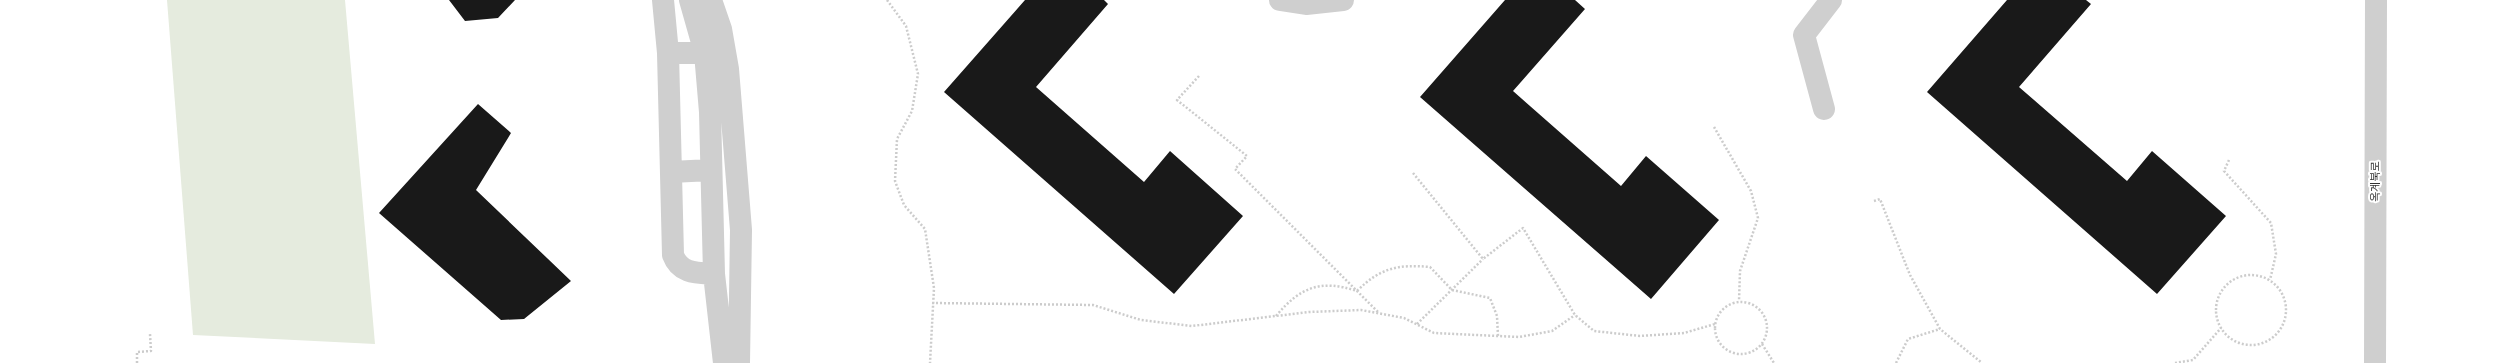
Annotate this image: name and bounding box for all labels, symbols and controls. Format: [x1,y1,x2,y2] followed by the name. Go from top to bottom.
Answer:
[2369,162,2381,202] street label: 옥계북로

